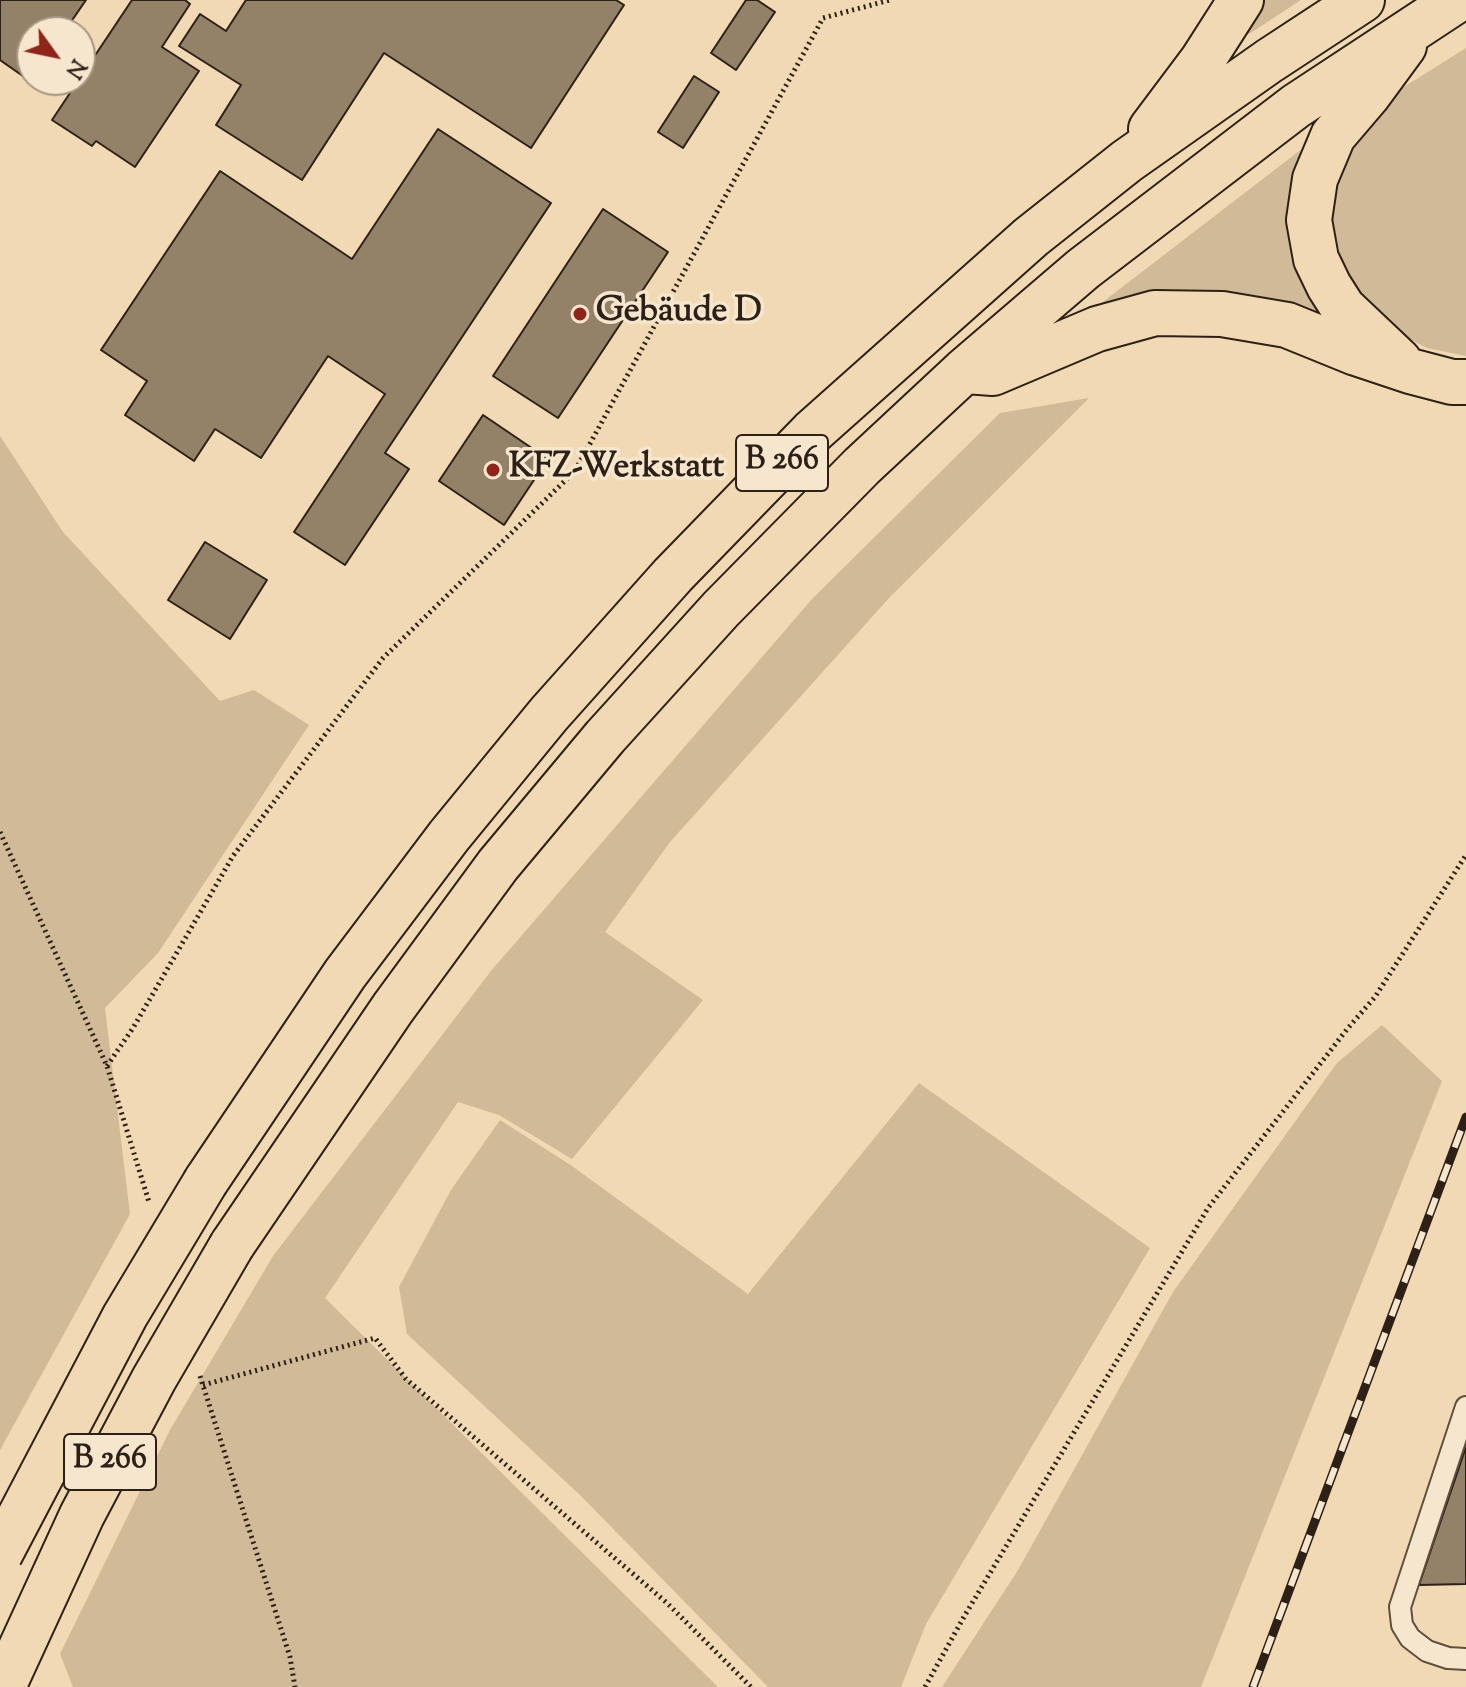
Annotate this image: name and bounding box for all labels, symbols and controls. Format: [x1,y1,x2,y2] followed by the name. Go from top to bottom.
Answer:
[16,16,96,96] north arrow
[56,52,93,84] text: N
[596,294,762,334] place label: Gebäude D
[571,305,589,323] marker: Gebäude D
[736,435,828,491] road number: B 266
[509,450,724,490] place label: KFZ-Werkstatt
[484,461,502,479] marker: KFZ-Werkstatt
[64,1434,156,1490] road number: B 266

